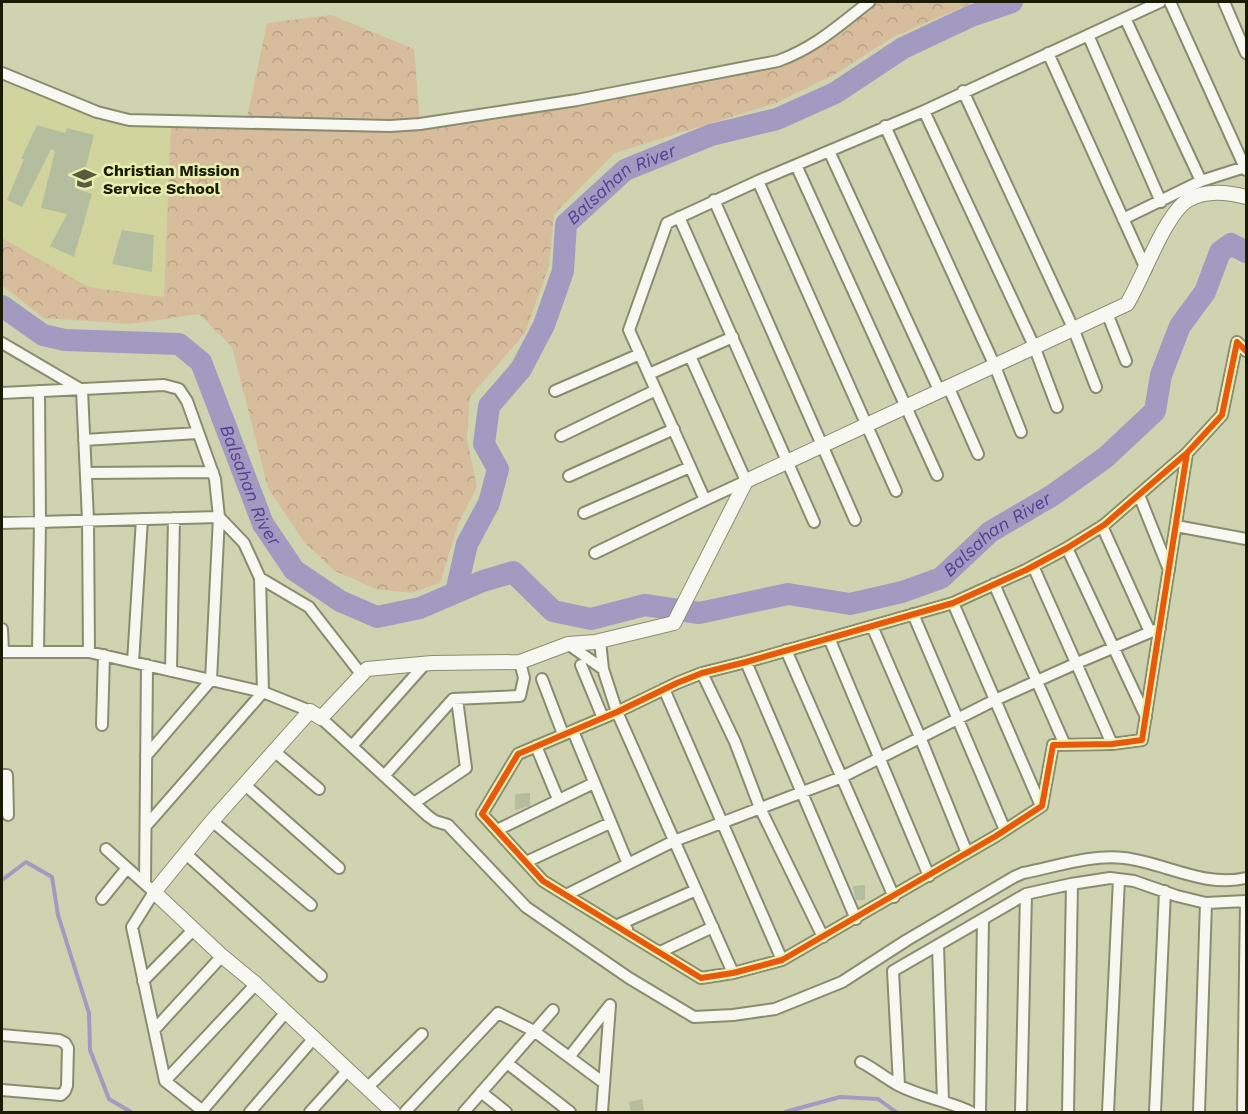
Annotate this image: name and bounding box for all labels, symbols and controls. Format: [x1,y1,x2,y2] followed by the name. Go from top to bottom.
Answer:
[562,139,680,228] water label: Balsahan River
[103,161,240,198] place label: Christian Mission Service School
[72,166,98,192] school or university icon: Christian Mission Service School
[216,422,286,550] water label: Balsahan River
[938,487,1056,581] water label: Balsahan River

